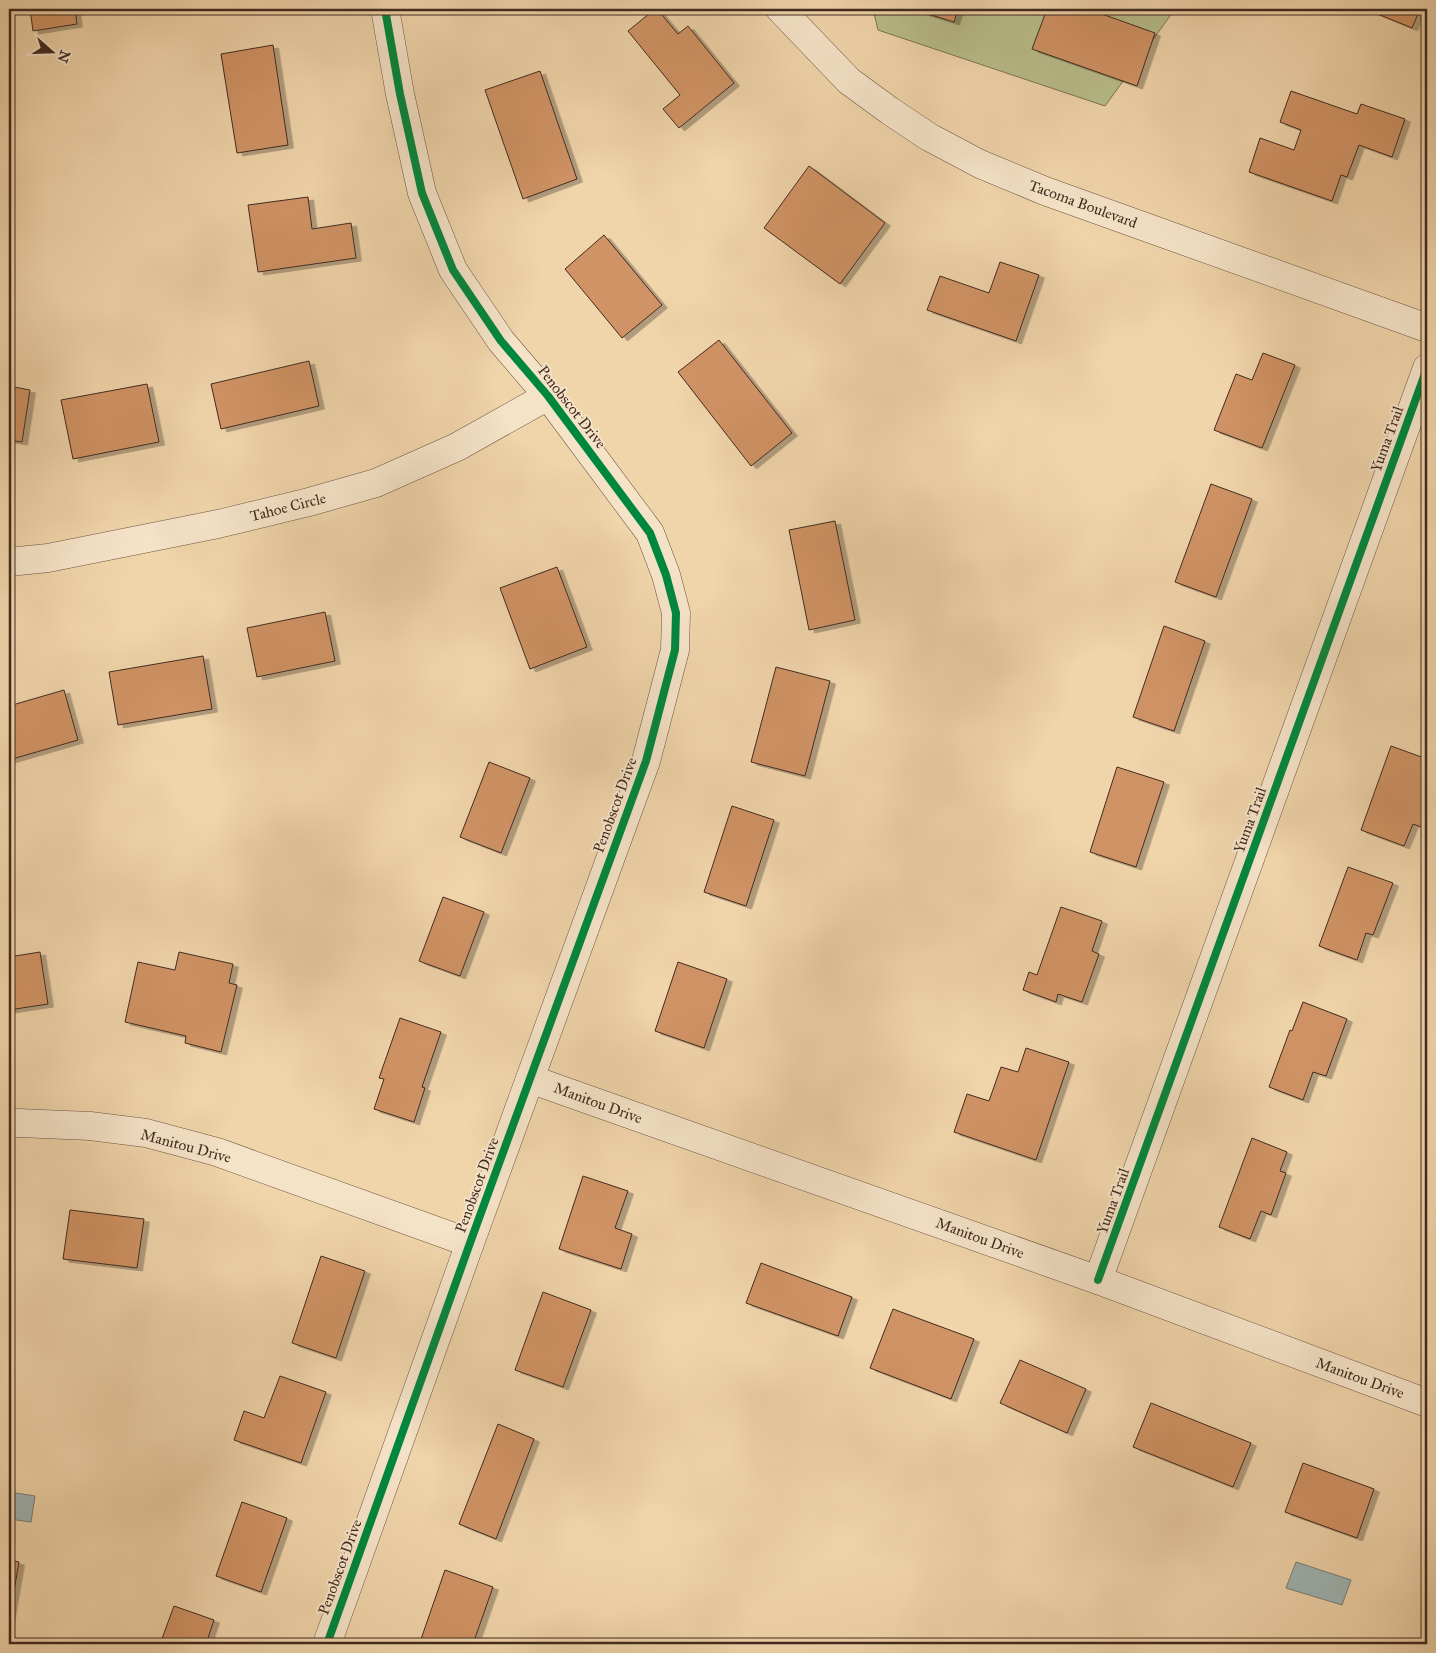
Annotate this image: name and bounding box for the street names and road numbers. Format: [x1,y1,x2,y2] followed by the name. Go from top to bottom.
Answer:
[1026,176,1140,232] street label: Tacoma Boulevard
[534,362,610,452] street label: Penobscot Drive
[1367,403,1408,474] street label: Yuma Trail
[248,489,328,525] street label: Tahoe Circle
[589,755,641,855] street label: Penobscot Drive
[1230,784,1271,855] street label: Yuma Trail
[551,1079,645,1127] street label: Manitou Drive
[139,1125,233,1167] street label: Manitou Drive
[451,1135,503,1235] street label: Penobscot Drive
[1093,1165,1134,1236] street label: Yuma Trail
[933,1214,1027,1262] street label: Manitou Drive
[1313,1354,1407,1402] street label: Manitou Drive
[314,1517,366,1617] street label: Penobscot Drive

